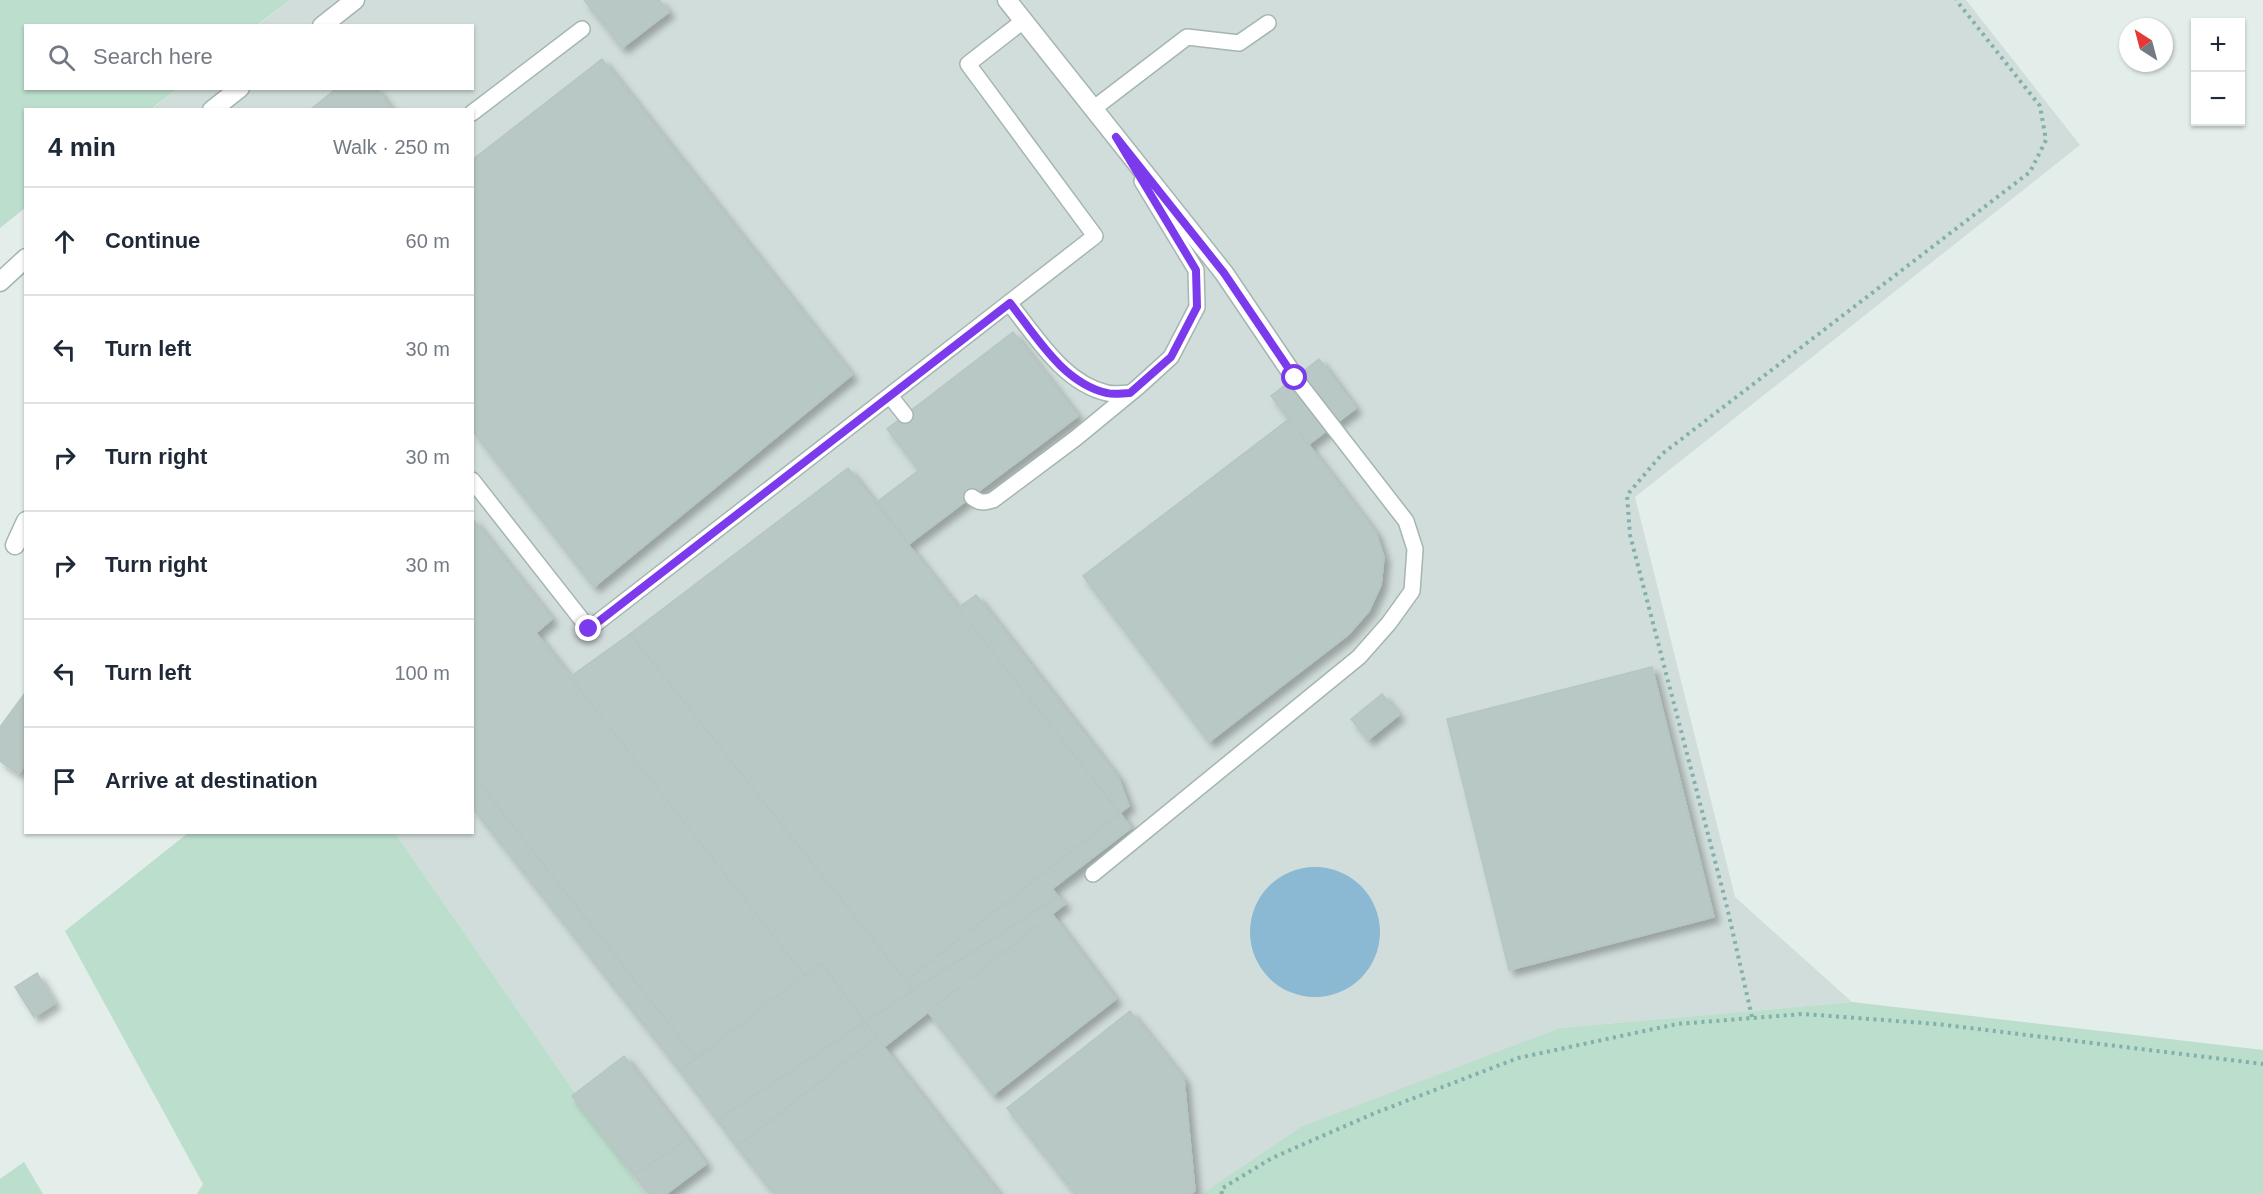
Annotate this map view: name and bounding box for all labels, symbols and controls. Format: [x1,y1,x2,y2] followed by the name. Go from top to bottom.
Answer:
[2119,18,2173,72] north arrow
[2191,18,2245,126] map controls
[2191,18,2245,72] button: +
[24,24,474,90] search box
[45,41,78,74] icon: search
[93,44,213,69] text: Search here
[2191,72,2245,126] button: −
[48,132,116,162] text: 4 min
[333,136,450,158] text: Walk · 250 m
[48,225,81,258] icon: ahead
[105,228,200,253] text: Continue
[406,230,450,252] text: 60 m
[48,333,81,366] icon: left
[105,336,191,361] text: Turn left
[406,338,450,360] text: 30 m
[1281,364,1307,390] route start
[48,441,81,474] icon: right
[105,444,207,469] text: Turn right
[406,446,450,468] text: 30 m
[48,549,81,582] icon: right
[105,552,207,577] text: Turn right
[406,554,450,576] text: 30 m
[575,615,601,641] route end
[48,657,81,690] icon: left
[105,660,191,685] text: Turn left
[394,662,450,684] text: 100 m
[48,765,81,798] icon: arrive
[105,768,318,793] text: Arrive at destination

